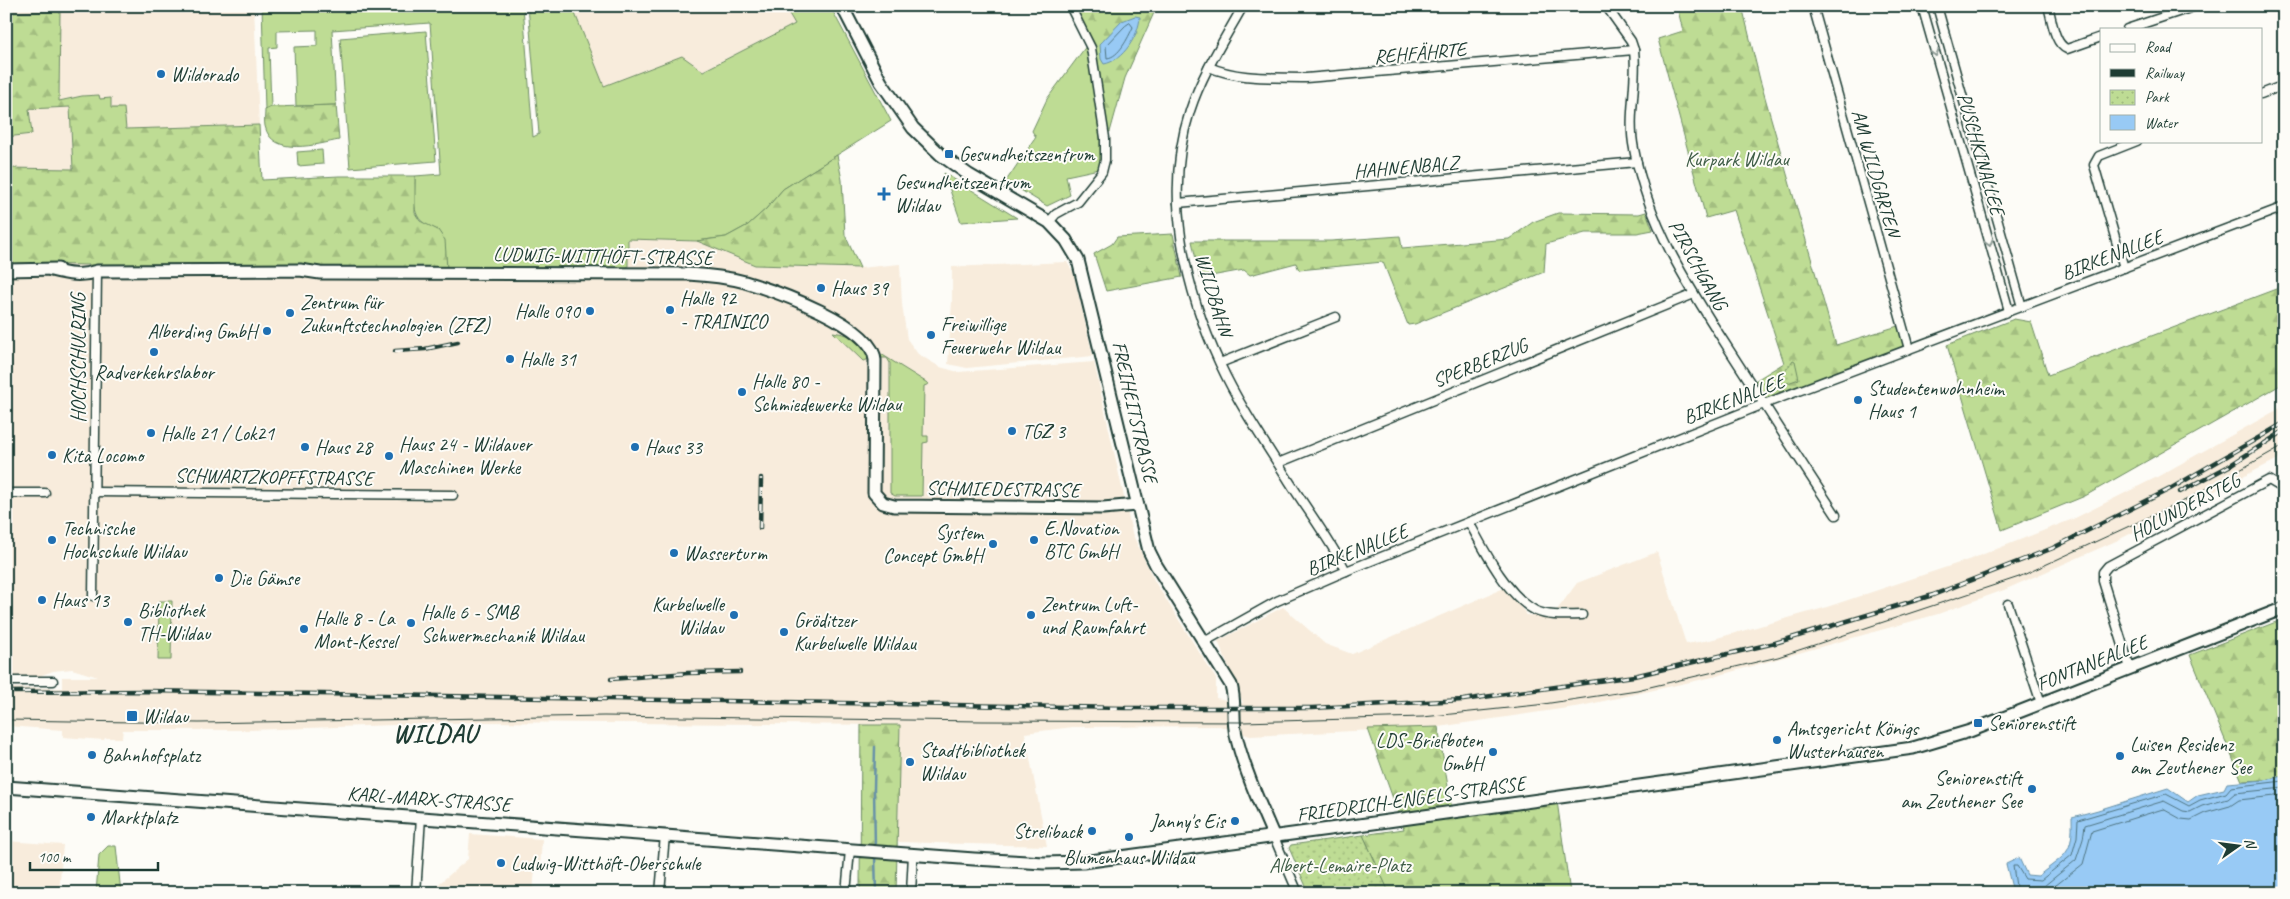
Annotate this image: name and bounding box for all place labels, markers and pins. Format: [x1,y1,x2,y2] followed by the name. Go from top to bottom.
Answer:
[171,62,239,87] place label: Wildorado
[155,68,167,80] marker: Wildorado
[959,142,1096,167] place label: Gesundheitszentrum
[943,148,955,160] marker: Gesundheitszentrum
[895,170,1032,218] place label: Gesundheitszentrum Wildau
[877,187,891,201] marker: Gesundheitszentrum Wildau
[831,276,890,301] place label: Haus 39
[815,282,827,294] marker: Haus 39
[680,286,769,334] place label: Halle 92 - TRAINICO
[300,290,491,338] place label: Zentrum für Zukunftstechnologien (ZFZ)
[515,299,582,324] place label: Halle 090
[664,304,676,316] marker: Halle 92 - TRAINICO
[584,305,596,317] marker: Halle 090
[284,307,296,319] marker: Zentrum für Zukunftstechnologien (ZFZ)
[941,312,1062,360] place label: Freiwillige Feuerwehr Wildau
[148,319,260,344] place label: Alberding GmbH
[261,325,273,337] marker: Alberding GmbH
[925,329,937,341] marker: Freiwillige Feuerwehr Wildau
[148,346,160,358] marker: Radverkehrslabor
[520,347,577,372] place label: Halle 31
[504,353,516,365] marker: Halle 31
[94,360,216,385] place label: Radverkehrslabor
[752,369,903,417] place label: Halle 80 - Schmiedewerke Wildau
[1868,376,2006,424] place label: Studentenwohnheim Haus 1
[736,386,748,398] marker: Halle 80 - Schmiedewerke Wildau
[1852,394,1864,406] marker: Studentenwohnheim Haus 1
[1022,419,1067,444] place label: TGZ 3
[161,421,275,446] place label: Halle 21 / Lok21
[1006,425,1018,437] marker: TGZ 3
[145,427,157,439] marker: Halle 21 / Lok21
[399,432,533,480] place label: Haus 24 - Wildauer Maschinen Werke
[315,435,374,460] place label: Haus 28
[645,435,704,460] place label: Haus 33
[299,441,311,453] marker: Haus 28
[629,441,641,453] marker: Haus 33
[62,443,145,468] place label: Kita Locomo
[46,449,58,461] marker: Kita Locomo
[383,450,395,462] marker: Haus 24 - Wildauer Maschinen Werke
[62,516,189,564] place label: Technische Hochschule Wildau
[1044,516,1121,564] place label: E.Novation BTC GmbH
[883,520,986,568] place label: System Concept GmbH
[46,534,58,546] marker: Technische Hochschule Wildau
[1028,534,1040,546] marker: E.Novation BTC GmbH
[987,538,999,550] marker: System Concept GmbH
[684,541,768,566] place label: Wasserturm
[668,547,680,559] marker: Wasserturm
[229,566,301,591] place label: Die Gämse
[213,572,225,584] marker: Die Gämse
[52,588,111,613] place label: Haus 13
[652,592,726,640] place label: Kurbelwelle Wildau
[1041,592,1147,640] place label: Zentrum Luft- und Raumfahrt
[36,594,48,606] marker: Haus 13
[138,598,212,646] place label: Bibliothek TH-Wildau
[421,600,586,648] place label: Halle 6 - SMB Schwermechanik Wildau
[314,606,400,654] place label: Halle 8 - La Mont-Kessel
[794,608,917,656] place label: Gröditzer Kurbelwelle Wildau
[728,609,740,621] marker: Kurbelwelle Wildau
[1025,609,1037,621] marker: Zentrum Luft- und Raumfahrt
[122,616,134,628] marker: Bibliothek TH-Wildau
[405,617,417,629] marker: Halle 6 - SMB Schwermechanik Wildau
[298,623,310,635] marker: Halle 8 - La Mont-Kessel
[778,626,790,638] marker: Gröditzer Kurbelwelle Wildau
[143,704,190,729] place label: Wildau
[125,709,139,723] marker: Wildau
[1988,711,2078,736] place label: Seniorenstift
[1787,716,1920,764] place label: Amtsgericht Königs Wusterhausen
[1972,717,1984,729] marker: Seniorenstift
[1376,728,1486,776] place label: LDS-Briefboten GmbH
[2130,732,2253,780] place label: Luisen Residenz am Zeuthener See
[1771,734,1783,746] marker: Amtsgericht Königs Wusterhausen
[920,738,1026,786] place label: Stadtbibliothek Wildau
[102,743,202,768] place label: Bahnhofsplatz
[1487,746,1499,758] marker: LDS-Briefboten GmbH
[86,749,98,761] marker: Bahnhofsplatz
[2114,750,2126,762] marker: Luisen Residenz am Zeuthener See
[904,756,916,768] marker: Stadtbibliothek Wildau
[1900,766,2024,814] place label: Seniorenstift am Zeuthener See
[2026,783,2038,795] marker: Seniorenstift am Zeuthener See
[101,805,180,830] place label: Marktplatz
[1149,809,1227,834] place label: Janny's Eis
[85,811,97,823] marker: Marktplatz
[1229,815,1241,827] marker: Janny's Eis
[1013,819,1084,844] place label: Streliback
[1086,825,1098,837] marker: Streliback
[1123,831,1135,843] marker: Blumenhaus Wildau
[1064,845,1196,870] place label: Blumenhaus Wildau
[511,851,702,876] place label: Ludwig-Witthöft-Oberschule
[495,857,507,869] marker: Ludwig-Witthöft-Oberschule

